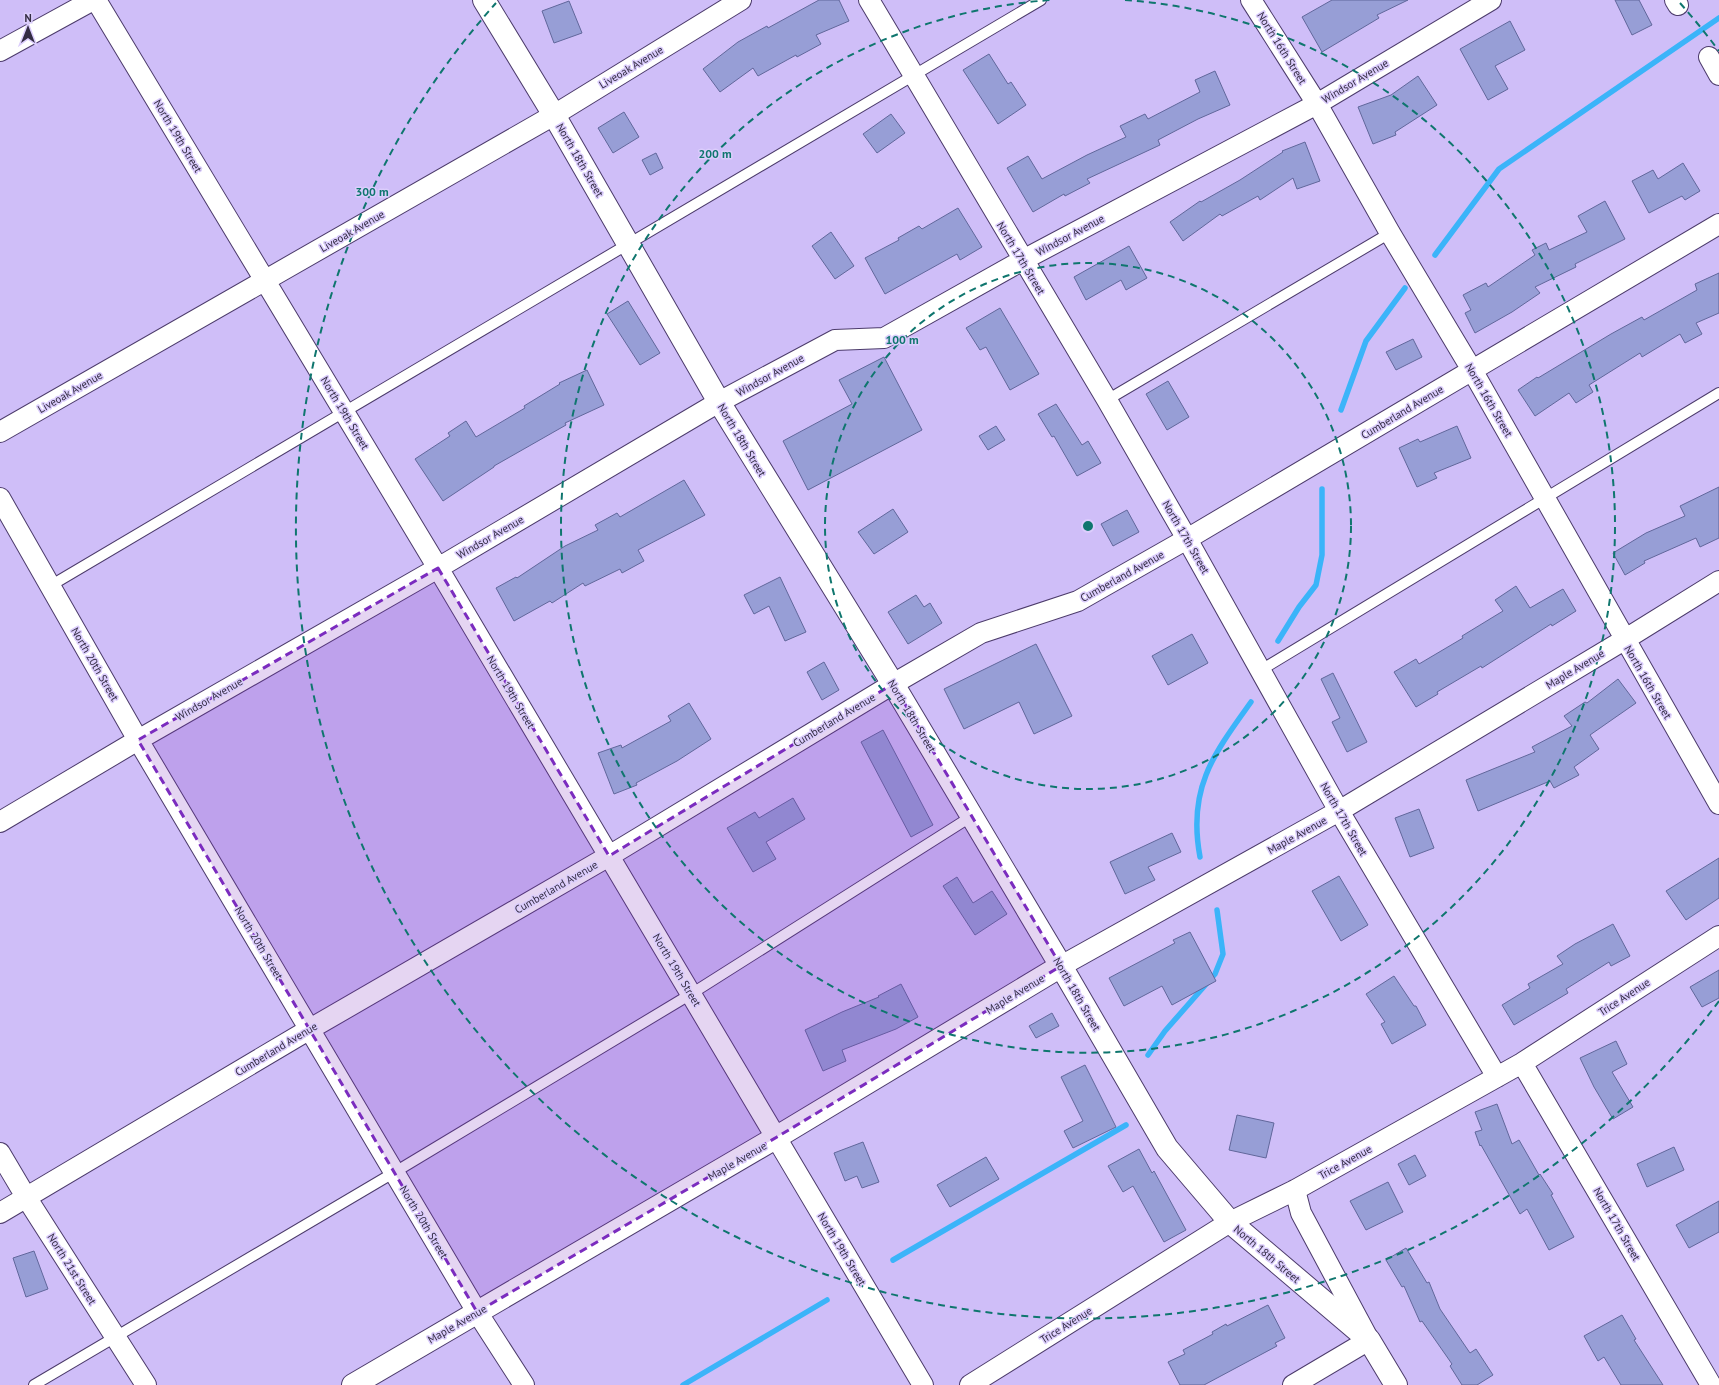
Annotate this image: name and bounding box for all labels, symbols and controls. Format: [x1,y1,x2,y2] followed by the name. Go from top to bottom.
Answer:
[8,8,48,48] north arrow
[1254,9,1310,87] street label: North 16th Street
[24,11,32,25] text: N
[596,42,666,92] street label: Liveoak Avenue
[1319,55,1391,106] street label: Windsor Avenue
[151,97,205,175] street label: North 19th Street
[553,121,607,200] street label: North 18th Street
[698,146,732,161] text: 200 m
[355,184,389,199] text: 300 m
[317,207,387,255] street label: Liveoak Avenue
[1034,211,1107,259] street label: Windsor Avenue
[994,219,1048,297] street label: North 17th Street
[885,332,919,347] text: 100 m
[734,350,807,399] street label: Windsor Avenue
[1462,361,1516,440] street label: North 16th Street
[35,368,105,416] street label: Liveoak Avenue
[318,374,372,452] street label: North 19th Street
[1358,382,1446,442] street label: Cumberland Avenue
[715,401,769,479] street label: North 18th Street
[1159,498,1213,576] street label: North 17th Street
[454,512,526,562] street label: Windsor Avenue
[1081,519,1095,533] centre of rings
[1078,547,1167,605] street label: Cumberland Avenue
[68,625,122,704] street label: North 20th Street
[1621,643,1675,722] street label: North 16th Street
[1543,646,1607,692] street label: Maple Avenue
[484,653,538,731] street label: North 19th Street
[173,674,245,724] street label: Windsor Avenue
[885,677,939,755] street label: North 18th Street
[790,690,878,750] street label: Cumberland Avenue
[1317,780,1371,858] street label: North 17th Street
[1265,813,1330,857] street label: Maple Avenue
[512,857,600,917] street label: Cumberland Avenue
[232,904,286,982] street label: North 20th Street
[650,931,704,1009] street label: North 19th Street
[1050,955,1104,1034] street label: North 18th Street
[983,971,1047,1017] street label: Maple Avenue
[1595,975,1653,1019] street label: Trice Avenue
[232,1019,320,1079] street label: Cumberland Avenue
[705,1138,769,1184] street label: Maple Avenue
[1316,1141,1374,1182] street label: Trice Avenue
[397,1183,451,1261] street label: North 20th Street
[1590,1185,1644,1263] street label: North 17th Street
[815,1210,869,1288] street label: North 19th Street
[1231,1222,1303,1286] street label: North 18th Street
[44,1231,100,1307] street label: North 21st Street
[425,1301,489,1347] street label: Maple Avenue
[1037,1303,1095,1347] street label: Trice Avenue

